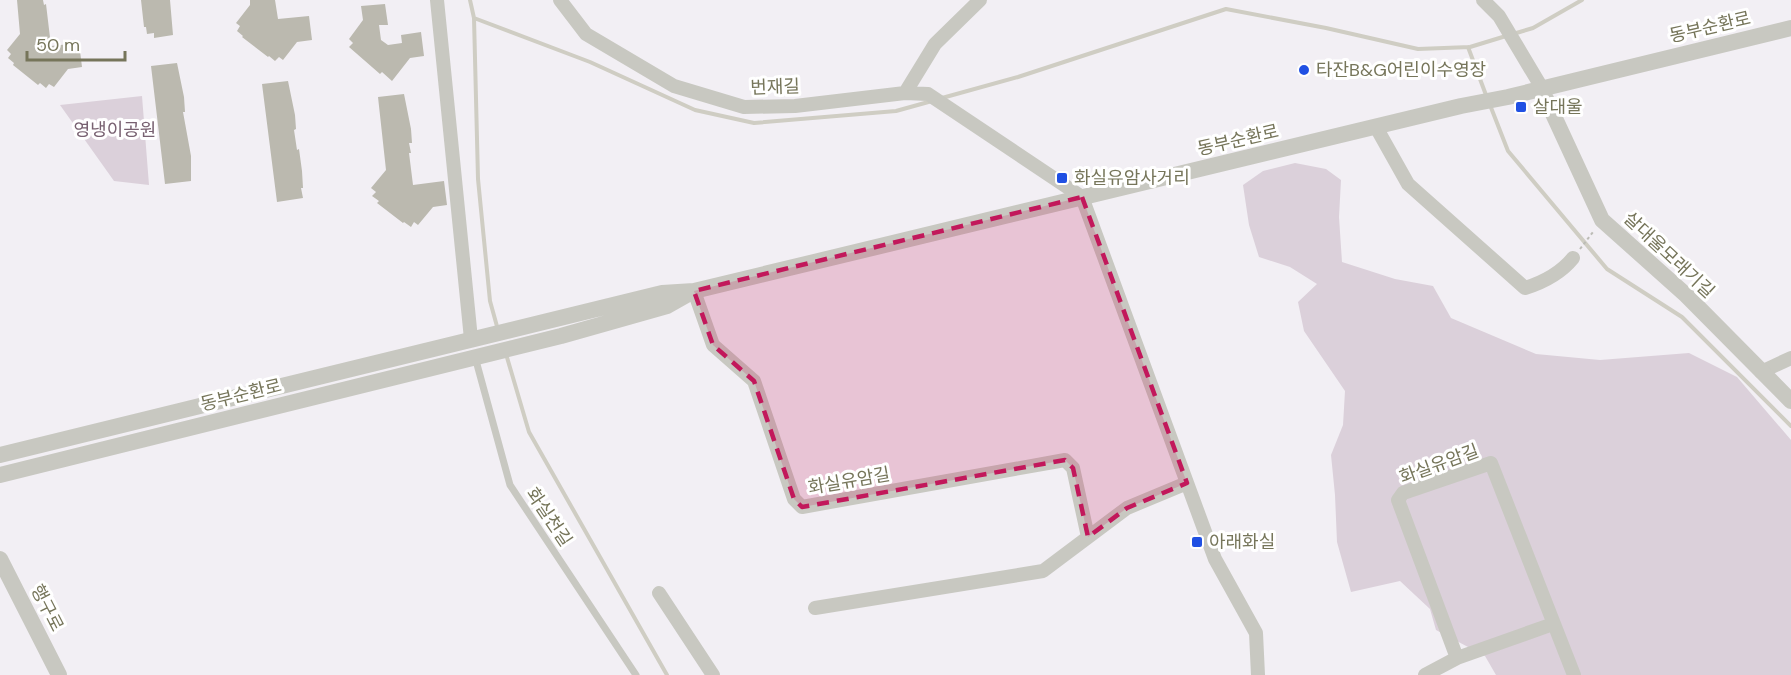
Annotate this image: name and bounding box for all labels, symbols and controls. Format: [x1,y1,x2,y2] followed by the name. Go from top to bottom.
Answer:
[1667,6,1753,48] street label: 동부순환로
[27,24,124,62] scale bar
[36,33,80,57] text: 50 m
[1316,58,1486,82] place label: 타잔B&G어린이수영장
[1297,63,1311,77] marker: 타잔B&G어린이수영장
[750,74,800,100] street label: 번재길
[1533,95,1583,119] place label: 살대울
[1514,100,1528,114] marker: 살대울
[74,118,156,142] park label: 영냉이공원
[1195,119,1281,161] street label: 동부순환로
[1074,166,1190,190] place label: 화실유암사거리
[1055,171,1069,185] marker: 화실유암사거리
[1618,207,1720,303] street label: 살대울모래기길
[198,373,284,417] street label: 동부순환로
[1396,439,1482,489] street label: 화실유암길
[806,462,892,500] street label: 화실유암길
[521,483,577,551] street label: 화실천길
[1209,530,1275,554] place label: 아래화실
[1190,535,1204,549] marker: 아래화실
[25,580,69,636] street label: 행구로

